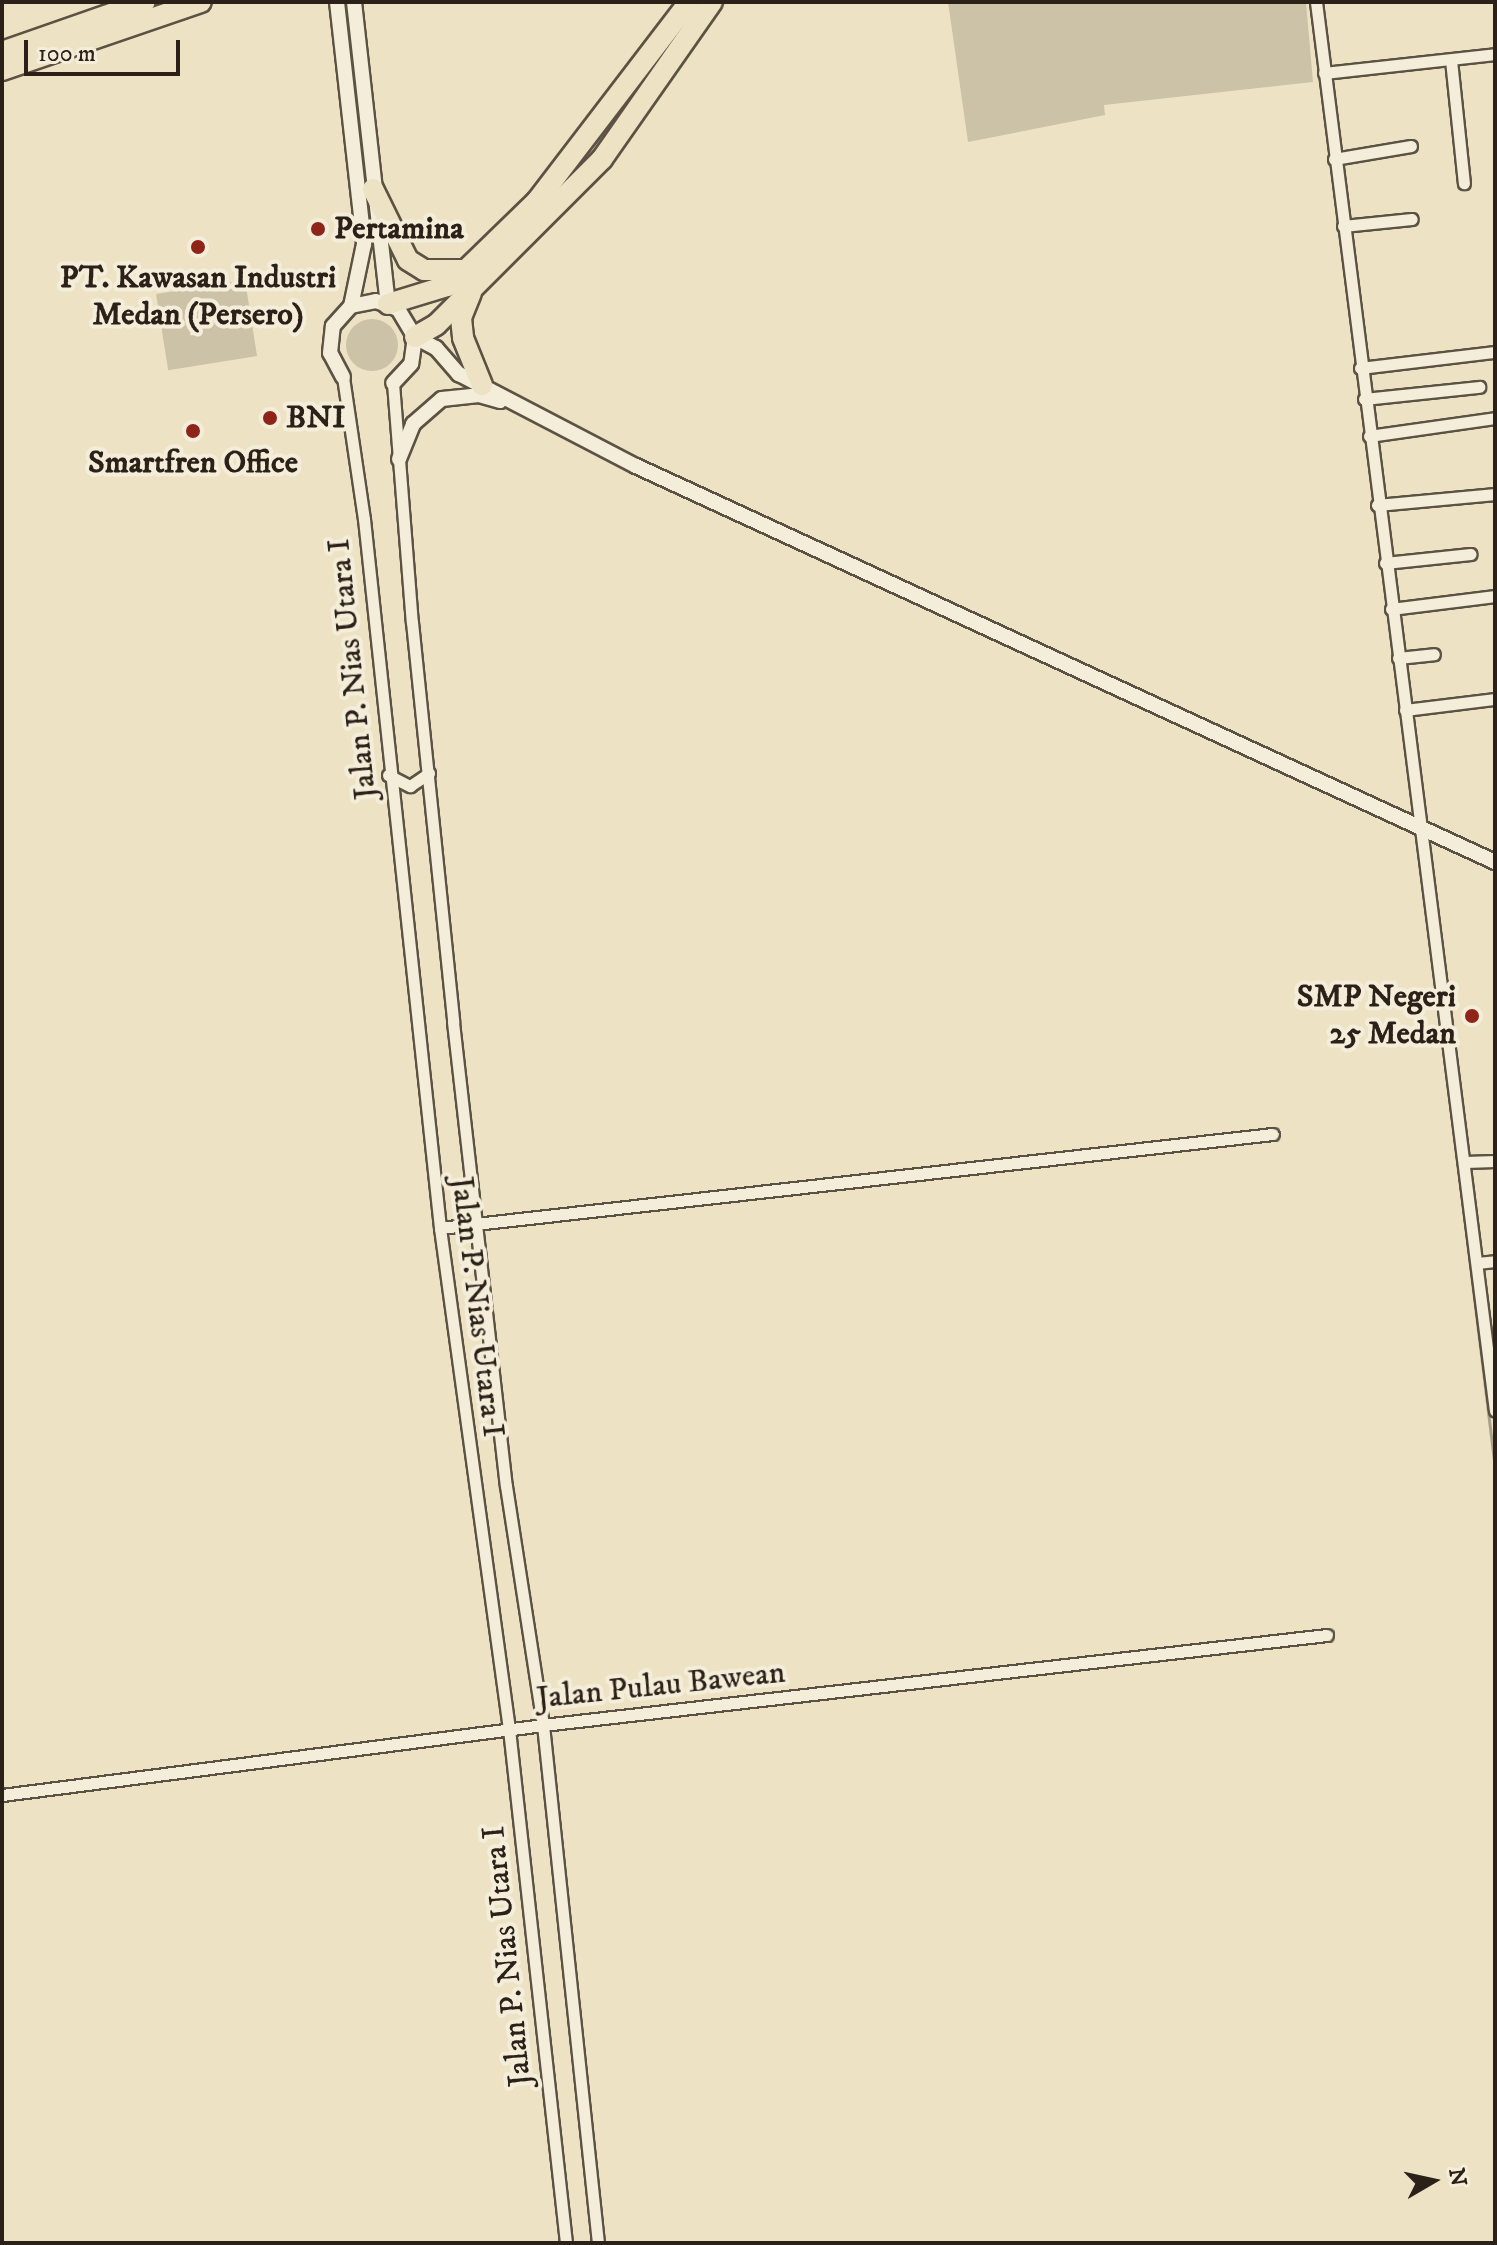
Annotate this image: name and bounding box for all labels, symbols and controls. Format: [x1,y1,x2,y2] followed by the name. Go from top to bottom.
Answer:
[28,24,184,74] scale bar
[38,39,96,69] text: 100 m
[334,210,464,248] place label: Pertamina
[309,220,327,238] marker: Pertamina
[189,238,207,256] marker: PT. Kawasan Industri Medan (Persero)
[60,260,336,335] place label: PT. Kawasan Industri Medan (Persero)
[286,399,346,437] place label: BNI
[261,409,279,427] marker: BNI
[184,422,202,440] marker: Smartfren Office
[88,444,298,482] place label: Smartfren Office
[320,537,386,801] street label: Jalan P. Nias Utara I
[1297,979,1456,1054] place label: SMP Negeri 25 Medan
[1463,1007,1481,1025] marker: SMP Negeri 25 Medan
[442,1175,512,1439] street label: Jalan P. Nias Utara I
[535,1654,787,1718] street label: Jalan Pulau Bawean
[475,1824,541,2088] street label: Jalan P. Nias Utara I
[1393,2141,1473,2221] north arrow
[1442,2166,1472,2188] text: N

